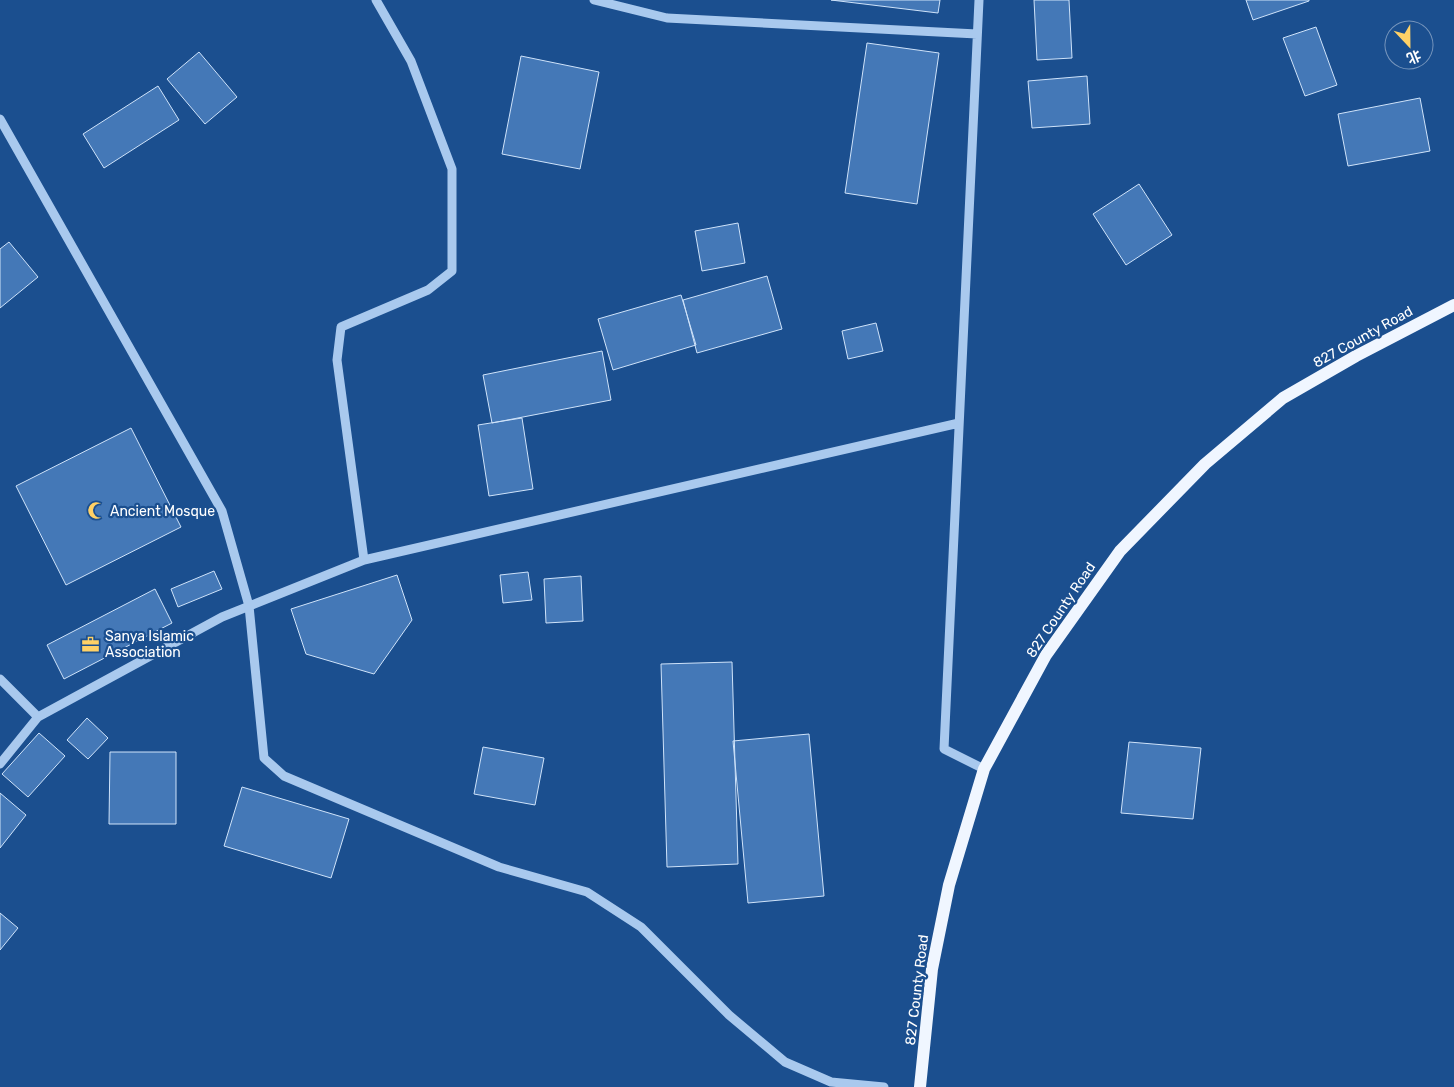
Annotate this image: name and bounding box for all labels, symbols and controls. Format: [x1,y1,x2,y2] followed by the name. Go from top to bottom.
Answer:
[1384,20,1434,70] north arrow
[1404,46,1423,67] text: 北
[1310,303,1416,371] street label: 827 County Road
[86,501,106,521] mosque icon: Ancient Mosque
[110,503,215,520] place label: Ancient Mosque
[1023,559,1099,661] street label: 827 County Road
[105,628,194,661] place label: Sanya Islamic Association
[81,634,101,654] office icon: Sanya Islamic Association
[902,934,932,1046] street label: 827 County Road

